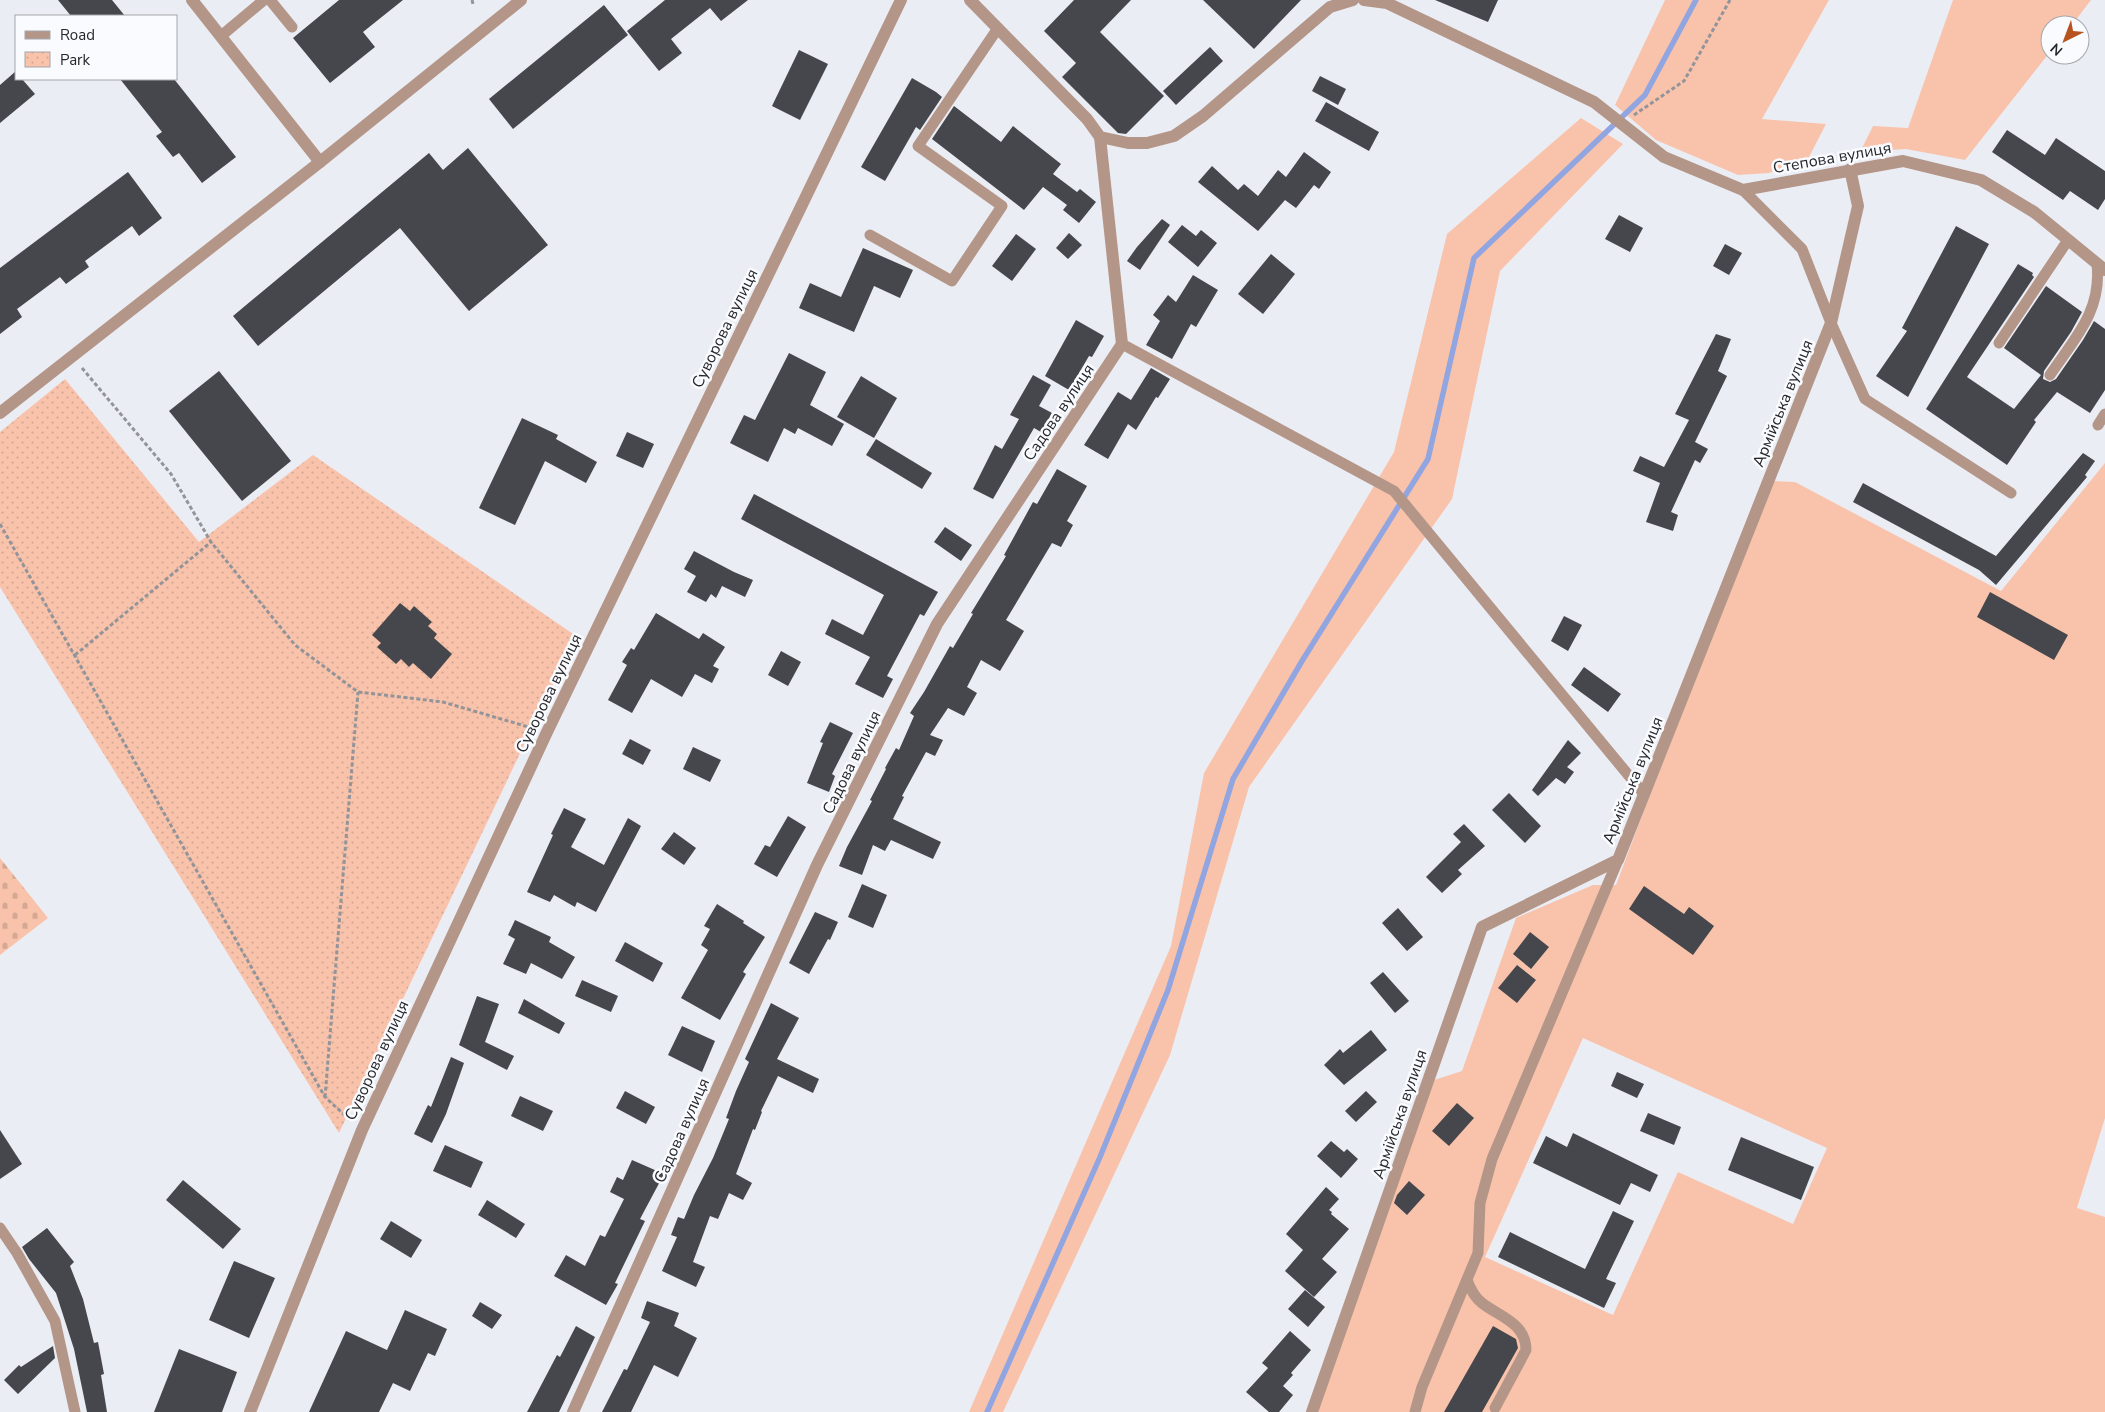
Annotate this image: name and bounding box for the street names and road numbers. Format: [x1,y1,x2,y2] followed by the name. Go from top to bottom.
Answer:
[1771,137,1893,179] street label: Степова вулиця
[686,265,763,392] street label: Суворова вулиця
[1747,336,1819,470] street label: Армійська вулиця
[1018,360,1099,465] street label: Садова вулиця
[510,630,587,757] street label: Суворова вулиця
[817,707,886,818] street label: Садова вулиця
[1597,713,1669,847] street label: Армійська вулиця
[339,997,414,1124] street label: Суворова вулиця
[1367,1047,1432,1182] street label: Армійська вулиця
[649,1074,715,1186] street label: Садова вулиця

